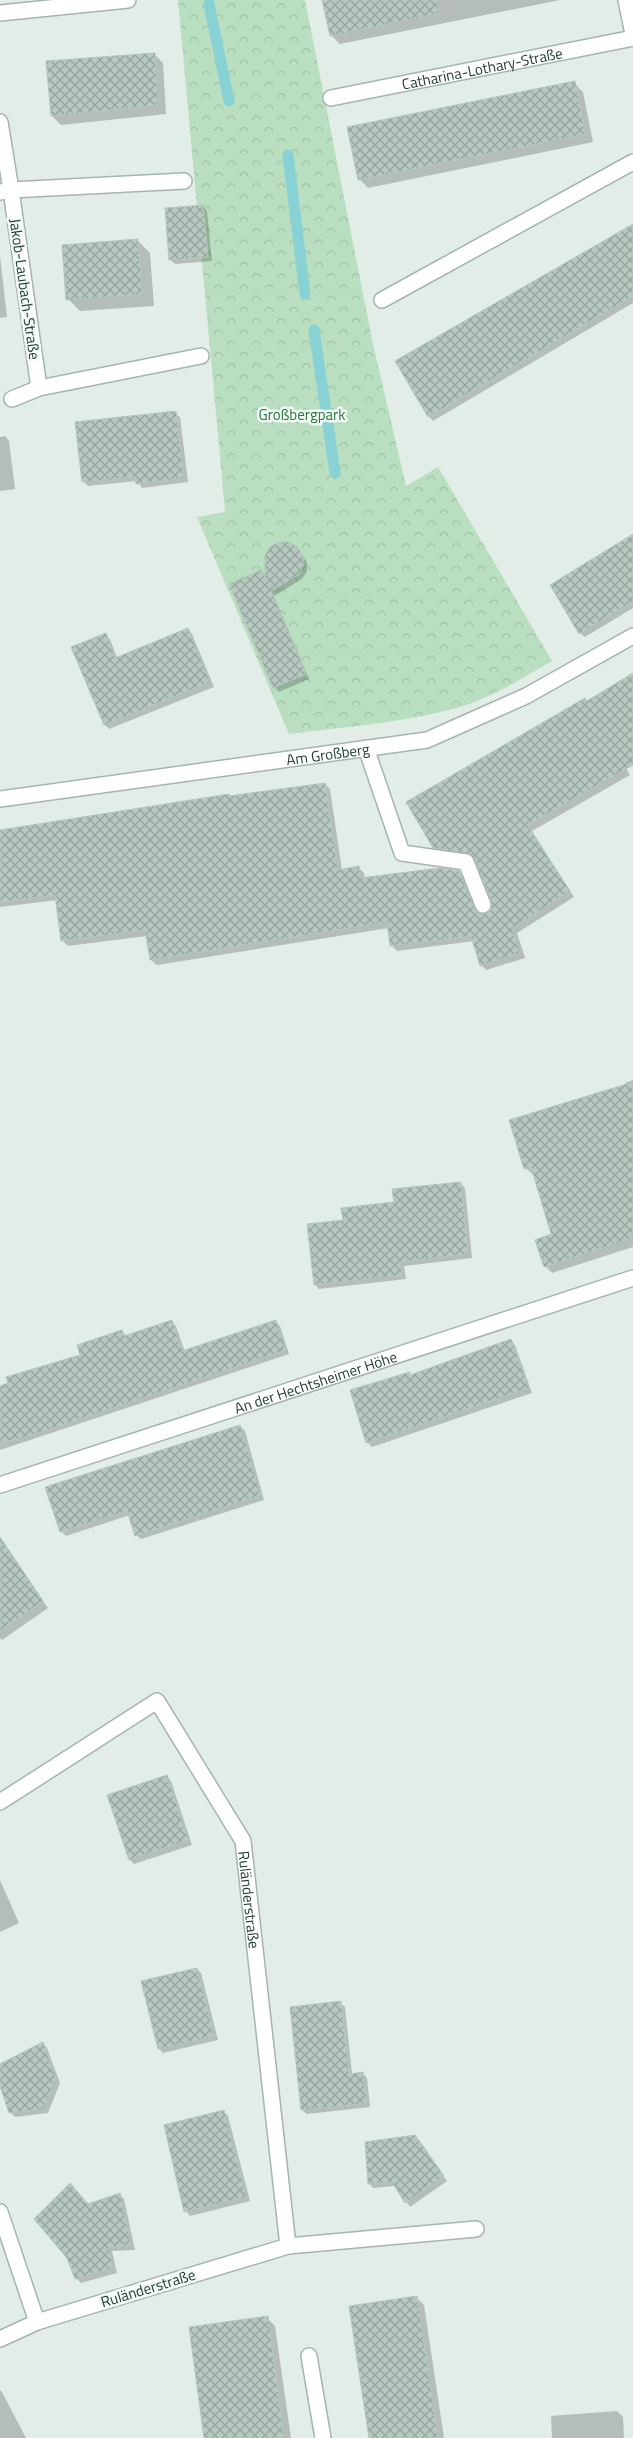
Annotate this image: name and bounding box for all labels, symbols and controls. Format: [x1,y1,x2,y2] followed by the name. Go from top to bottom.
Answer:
[400,41,565,95] street label: Catharina-Lothary-Straße
[4,217,46,361] street label: Jakob-Laubach-Straße
[259,403,345,426] park label: Großbergpark
[285,737,371,771] street label: Am Großberg
[231,1344,400,1419] street label: An der Hechtsheimer Höhe
[233,1850,266,1950] street label: Ruländerstraße
[98,2263,198,2313] street label: Ruländerstraße

